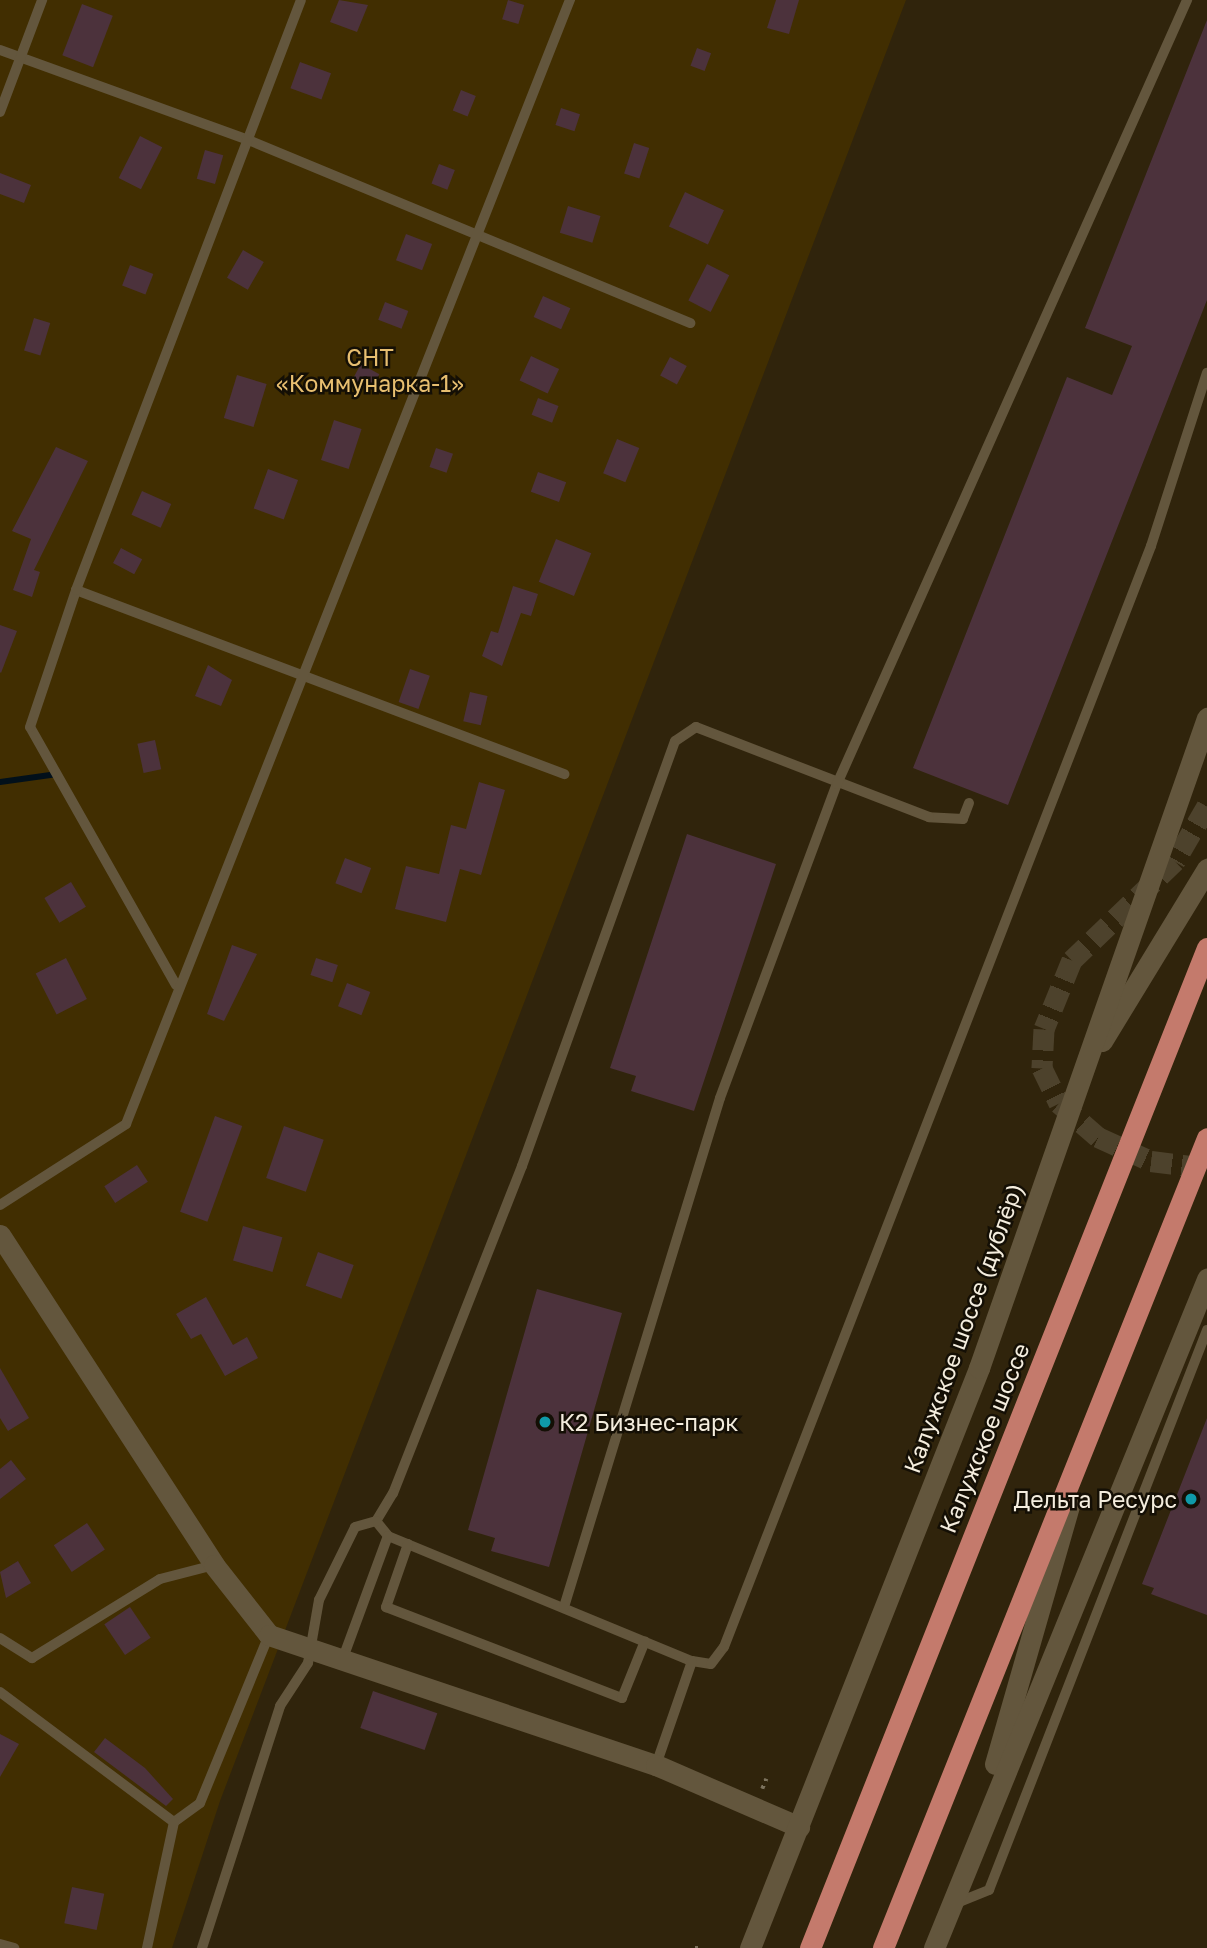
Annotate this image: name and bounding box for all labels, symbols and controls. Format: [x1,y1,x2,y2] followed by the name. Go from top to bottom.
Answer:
[276,343,464,397] park label: СНТ «Коммунарка-1»
[898,1179,1028,1477] street label: Калужское шоссе (дублёр)
[933,1339,1035,1537] street label: Калужское шоссе
[559,1408,738,1436] place label: К2 Бизнес-парк
[537,1414,553,1430] marker: К2 Бизнес-парк
[1014,1485,1177,1513] place label: Дельта Ресурс
[1183,1491,1199,1507] marker: Дельта Ресурс

